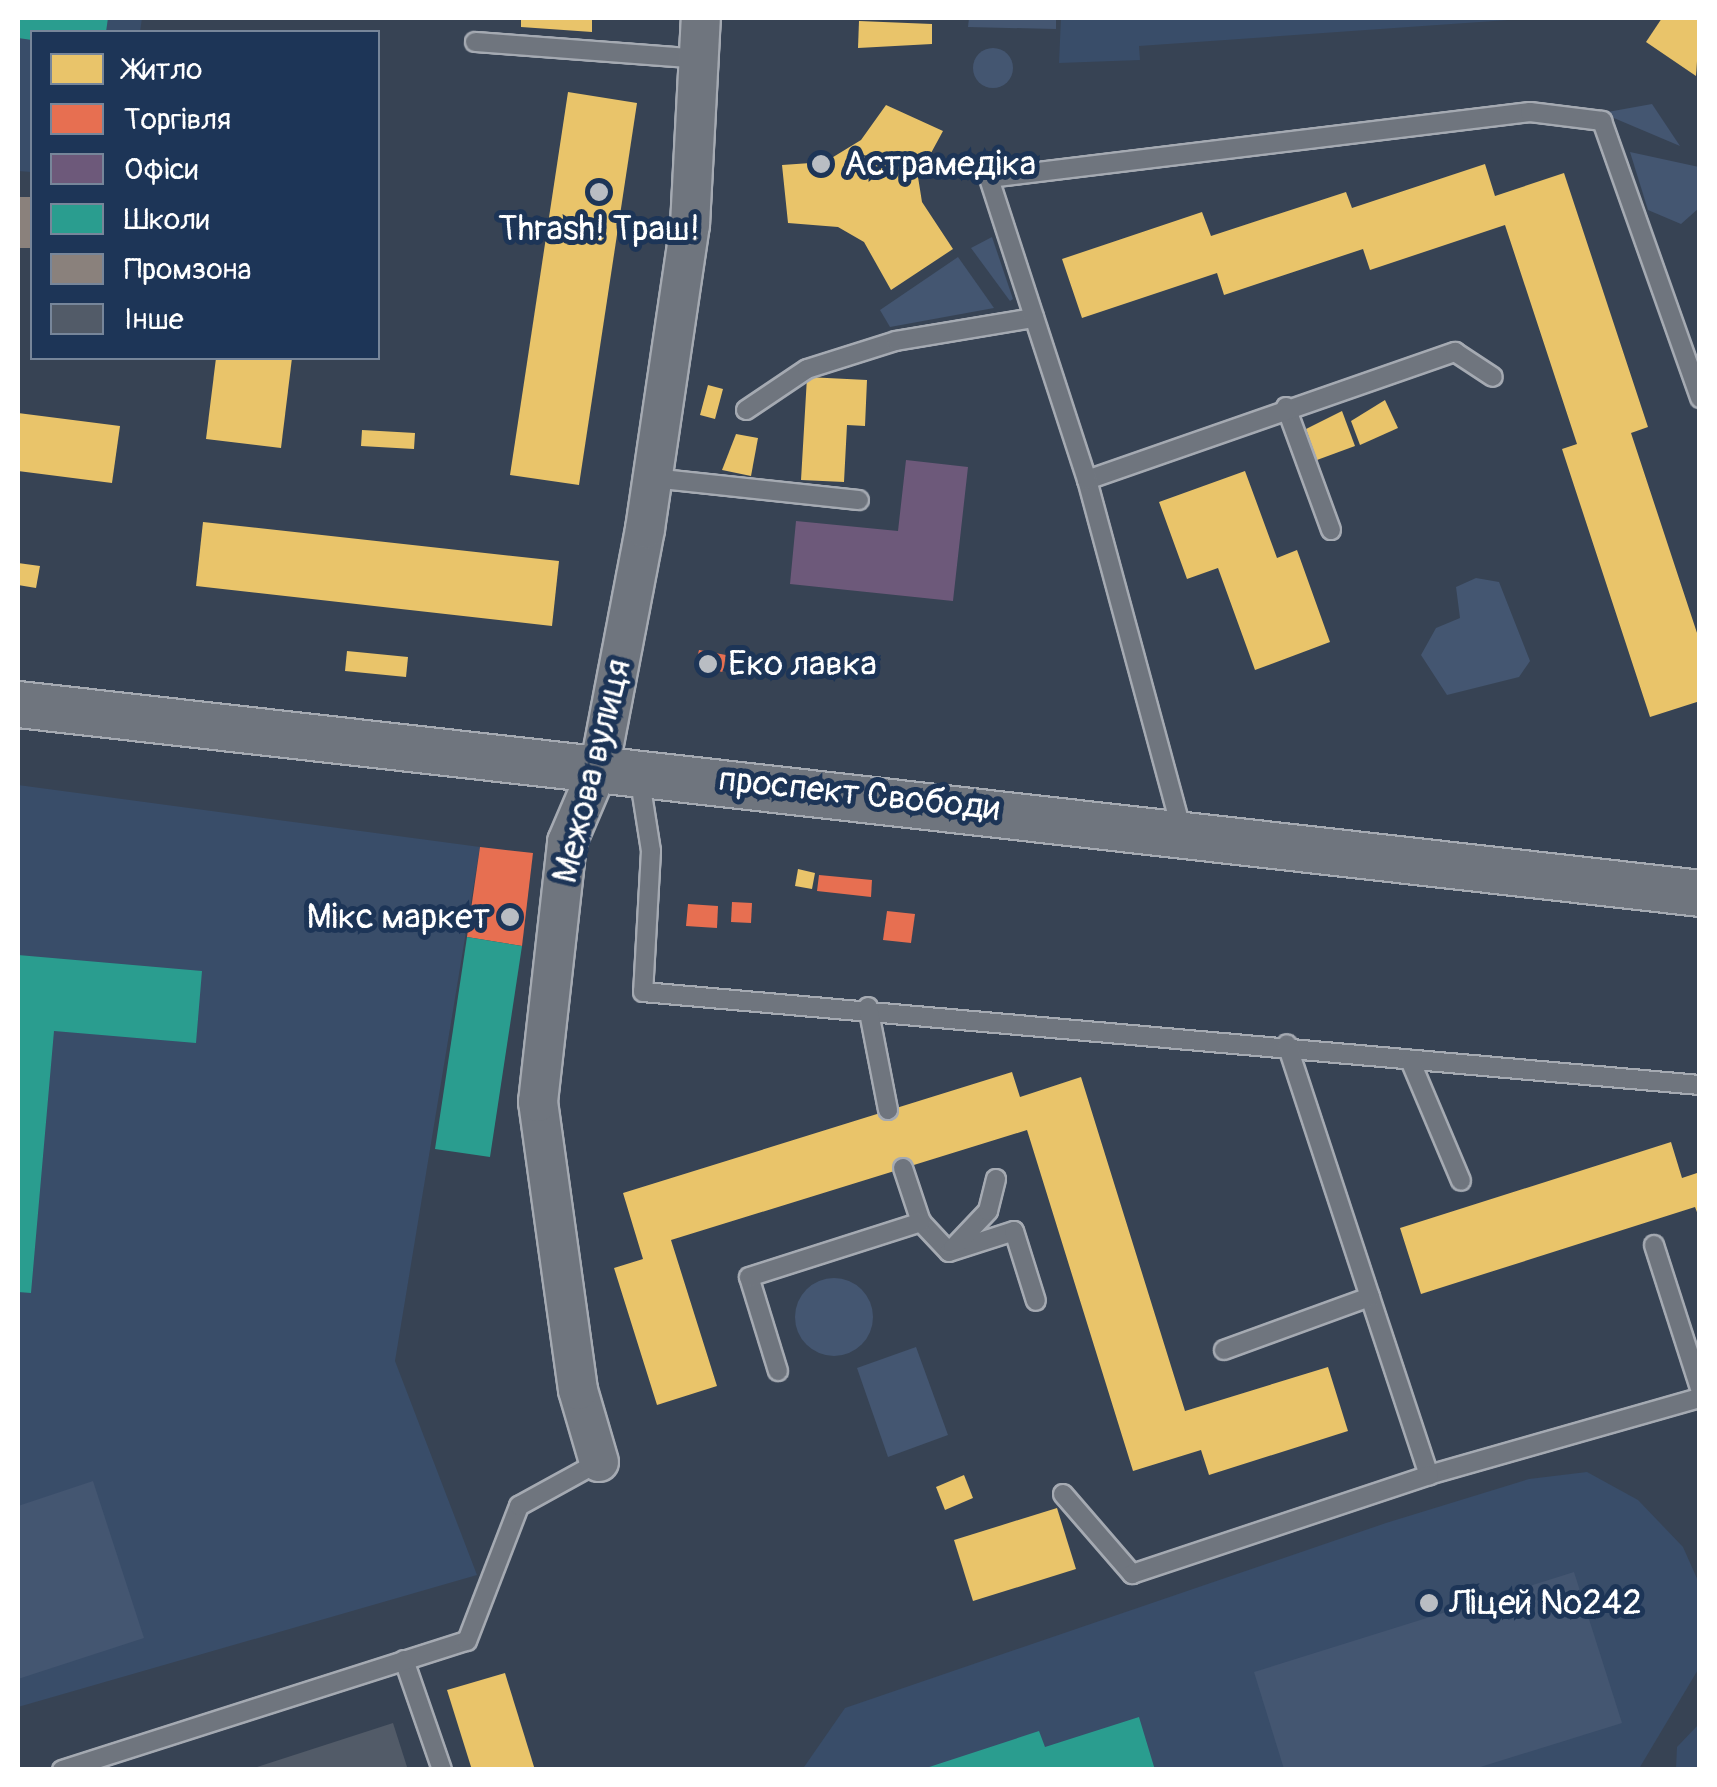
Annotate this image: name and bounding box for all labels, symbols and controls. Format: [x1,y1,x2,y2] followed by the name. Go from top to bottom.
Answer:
[30,30,380,360] legend
[124,51,202,88] text: Житло
[124,101,231,138] text: Торгівля
[844,143,1036,185] place label: Астрамедіка
[124,151,198,188] text: Офіси
[808,151,834,177] marker: Астрамедіка
[588,181,610,203] marker: Thrash! Траш!
[124,201,209,238] text: Школи
[498,208,700,250] place label: Thrash! Траш!
[124,251,252,288] text: Промзона
[124,301,183,338] text: Інше
[728,643,877,685] place label: Еко лавка
[697,653,719,675] marker: Еко лавка
[544,655,640,887] street label: Межова вулиця
[716,758,1002,830] street label: проспект Свободи
[306,896,490,938] place label: Мікс маркет
[499,906,521,928] marker: Мікс маркет
[1449,1582,1642,1624] place label: Ліцей №242
[1418,1592,1440,1614] marker: Ліцей №242

